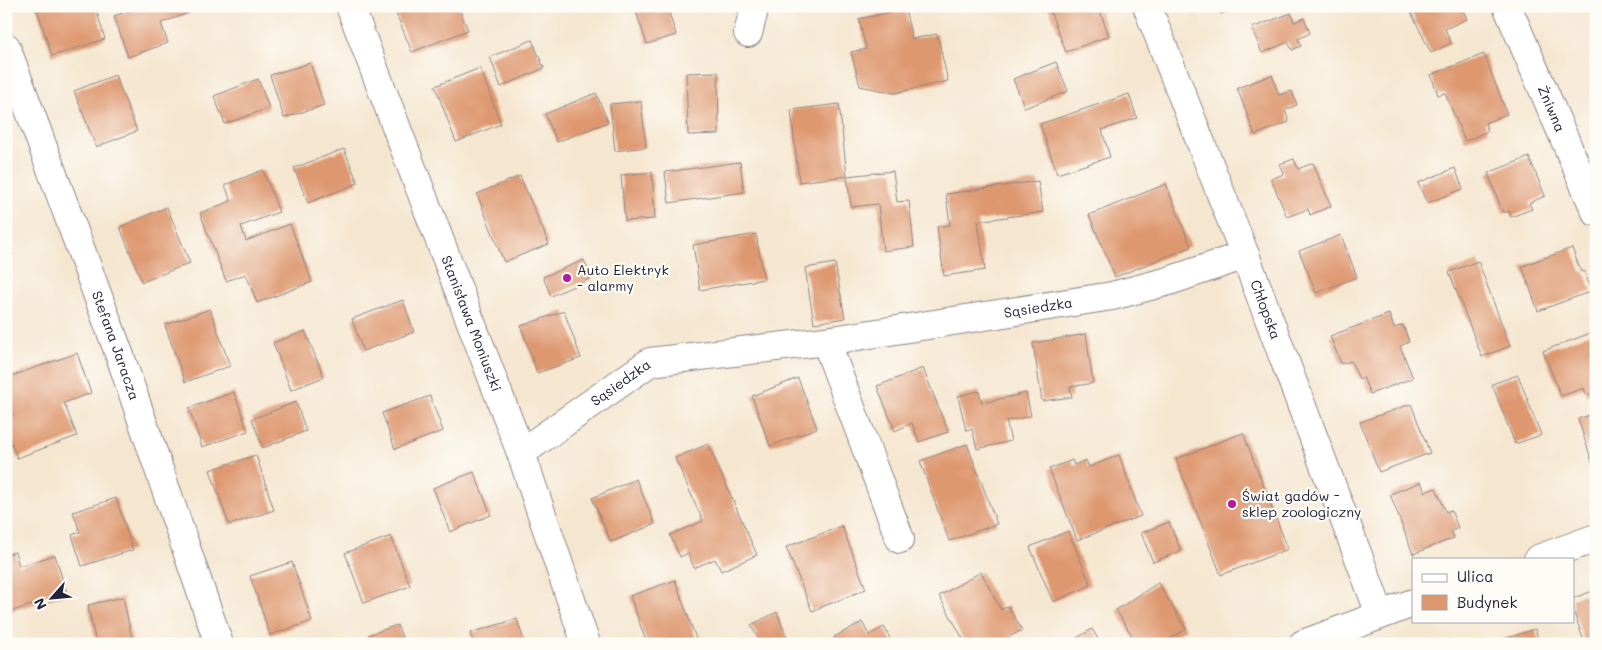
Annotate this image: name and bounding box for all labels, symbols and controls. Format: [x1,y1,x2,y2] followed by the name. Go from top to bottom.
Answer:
[1533,82,1570,135] street label: Żniwna
[437,253,507,394] street label: Stanisława Moniuszki
[577,260,669,295] place label: Auto Elektryk - alarmy
[561,272,573,284] marker: Auto Elektryk - alarmy
[1246,277,1286,342] street label: Chłopska
[88,288,144,402] street label: Stefana Jaracza
[1003,292,1074,322] street label: Sąsiedzka
[587,355,654,410] street label: Sąsiedzka
[1242,486,1361,521] place label: Świat gadów - sklep zoologiczny
[1226,498,1238,510] marker: Świat gadów - sklep zoologiczny
[1412,558,1574,622] legend
[1457,566,1494,586] text: Ulica
[28,572,78,622] north arrow
[1457,592,1517,612] text: Budynek
[29,595,51,613] text: N

